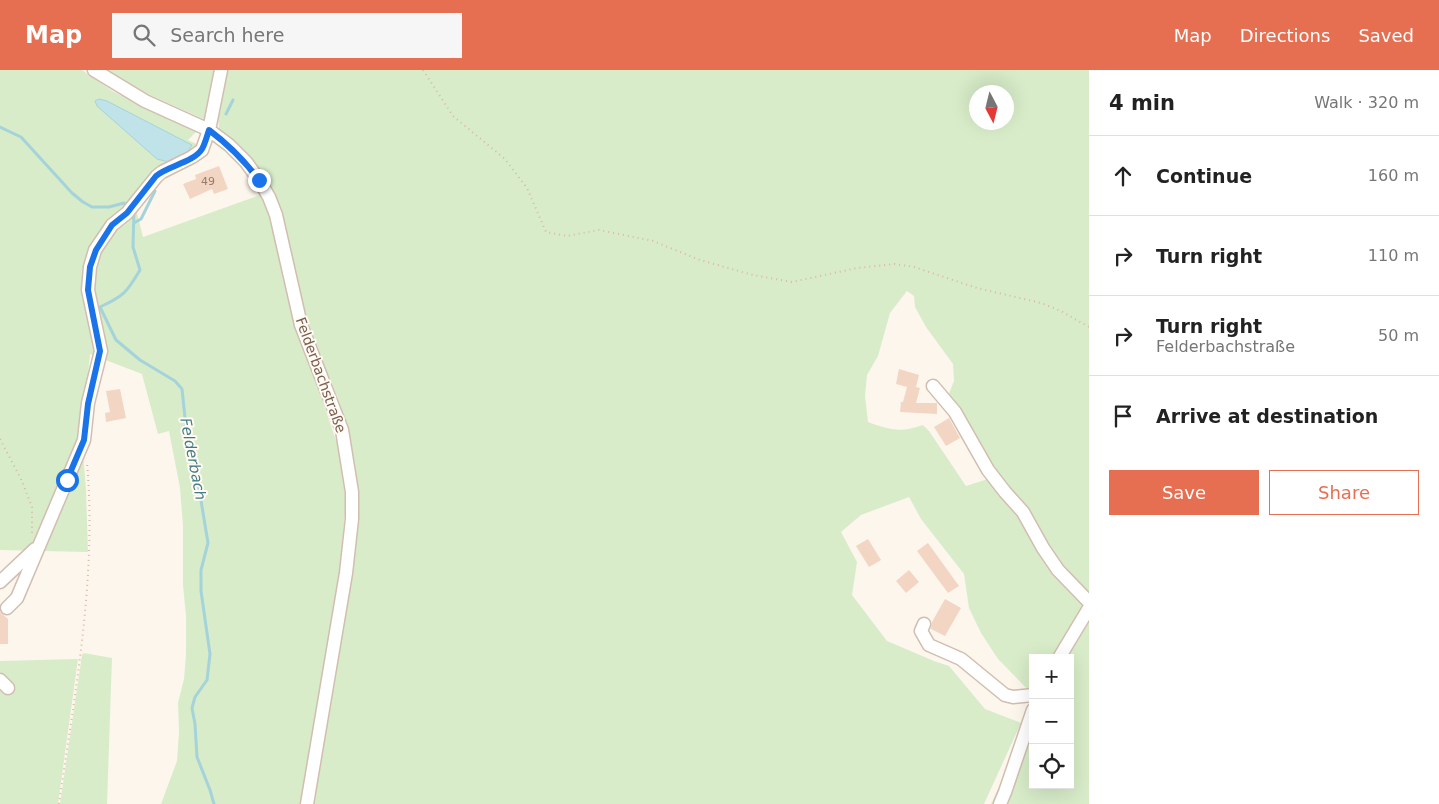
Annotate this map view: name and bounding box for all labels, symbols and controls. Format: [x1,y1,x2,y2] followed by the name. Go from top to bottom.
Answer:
[112,13,462,58] search box
[25,21,82,49] text: Map
[130,21,158,49] icon: search
[170,24,284,46] text: Search here
[1174,25,1212,46] text: Map
[1240,25,1330,46] text: Directions
[1358,25,1414,46] text: Saved
[969,85,1014,130] north arrow
[1109,91,1175,115] text: 4 min
[1314,93,1419,112] text: Walk · 320 m
[1109,162,1137,190] icon: ahead
[1156,165,1252,187] text: Continue
[1368,166,1419,185] text: 160 m
[248,169,271,192] route end
[201,175,215,188] house number: 49
[1109,242,1137,270] icon: right
[1156,245,1262,267] text: Turn right
[1368,246,1419,265] text: 110 m
[293,315,349,435] street label: Felderbachstraße
[1156,315,1262,337] text: Turn right
[1109,322,1137,350] icon: right
[1378,326,1419,345] text: 50 m
[1156,337,1295,356] text: Felderbachstraße
[1109,402,1137,430] icon: arrive
[1156,405,1378,427] text: Arrive at destination
[176,416,210,502] water label: Felderbach
[56,469,79,492] route start
[1109,470,1259,515] button: Save
[1269,470,1419,515] button: Share
[1029,654,1074,789] map controls
[1029,654,1074,699] button: +
[1029,699,1074,744] button: −
[1029,744,1074,789] button: locate

